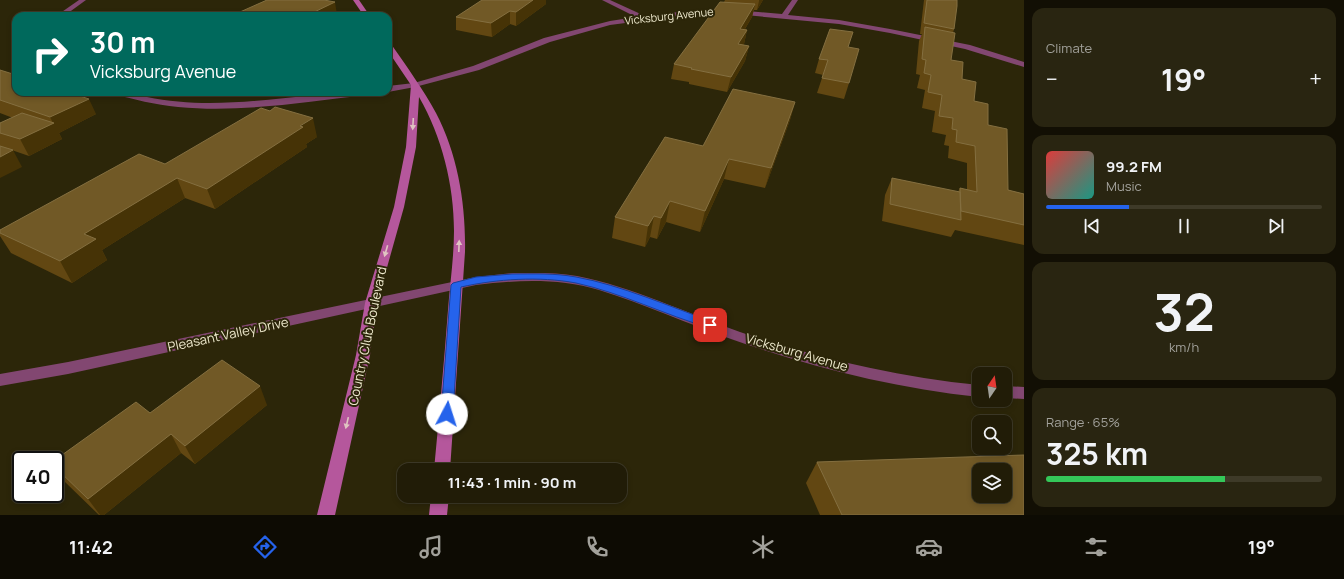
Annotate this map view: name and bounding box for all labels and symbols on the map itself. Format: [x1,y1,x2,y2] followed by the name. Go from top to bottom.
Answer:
[624,3,715,28] street label: Vicksburg Avenue
[409,118,416,130] one-way arrow
[456,239,462,252] one-way arrow
[383,245,389,257] one-way arrow
[343,265,391,407] street label: Country Club Boulevard
[693,308,727,342] pin
[166,312,290,356] street label: Pleasant Valley Drive
[744,329,851,375] street label: Vicksburg Avenue
[972,367,1012,407] north arrow
[426,393,468,435] position arrow
[344,417,350,429] one-way arrow
[12,451,64,503] speed limit sign: 40

